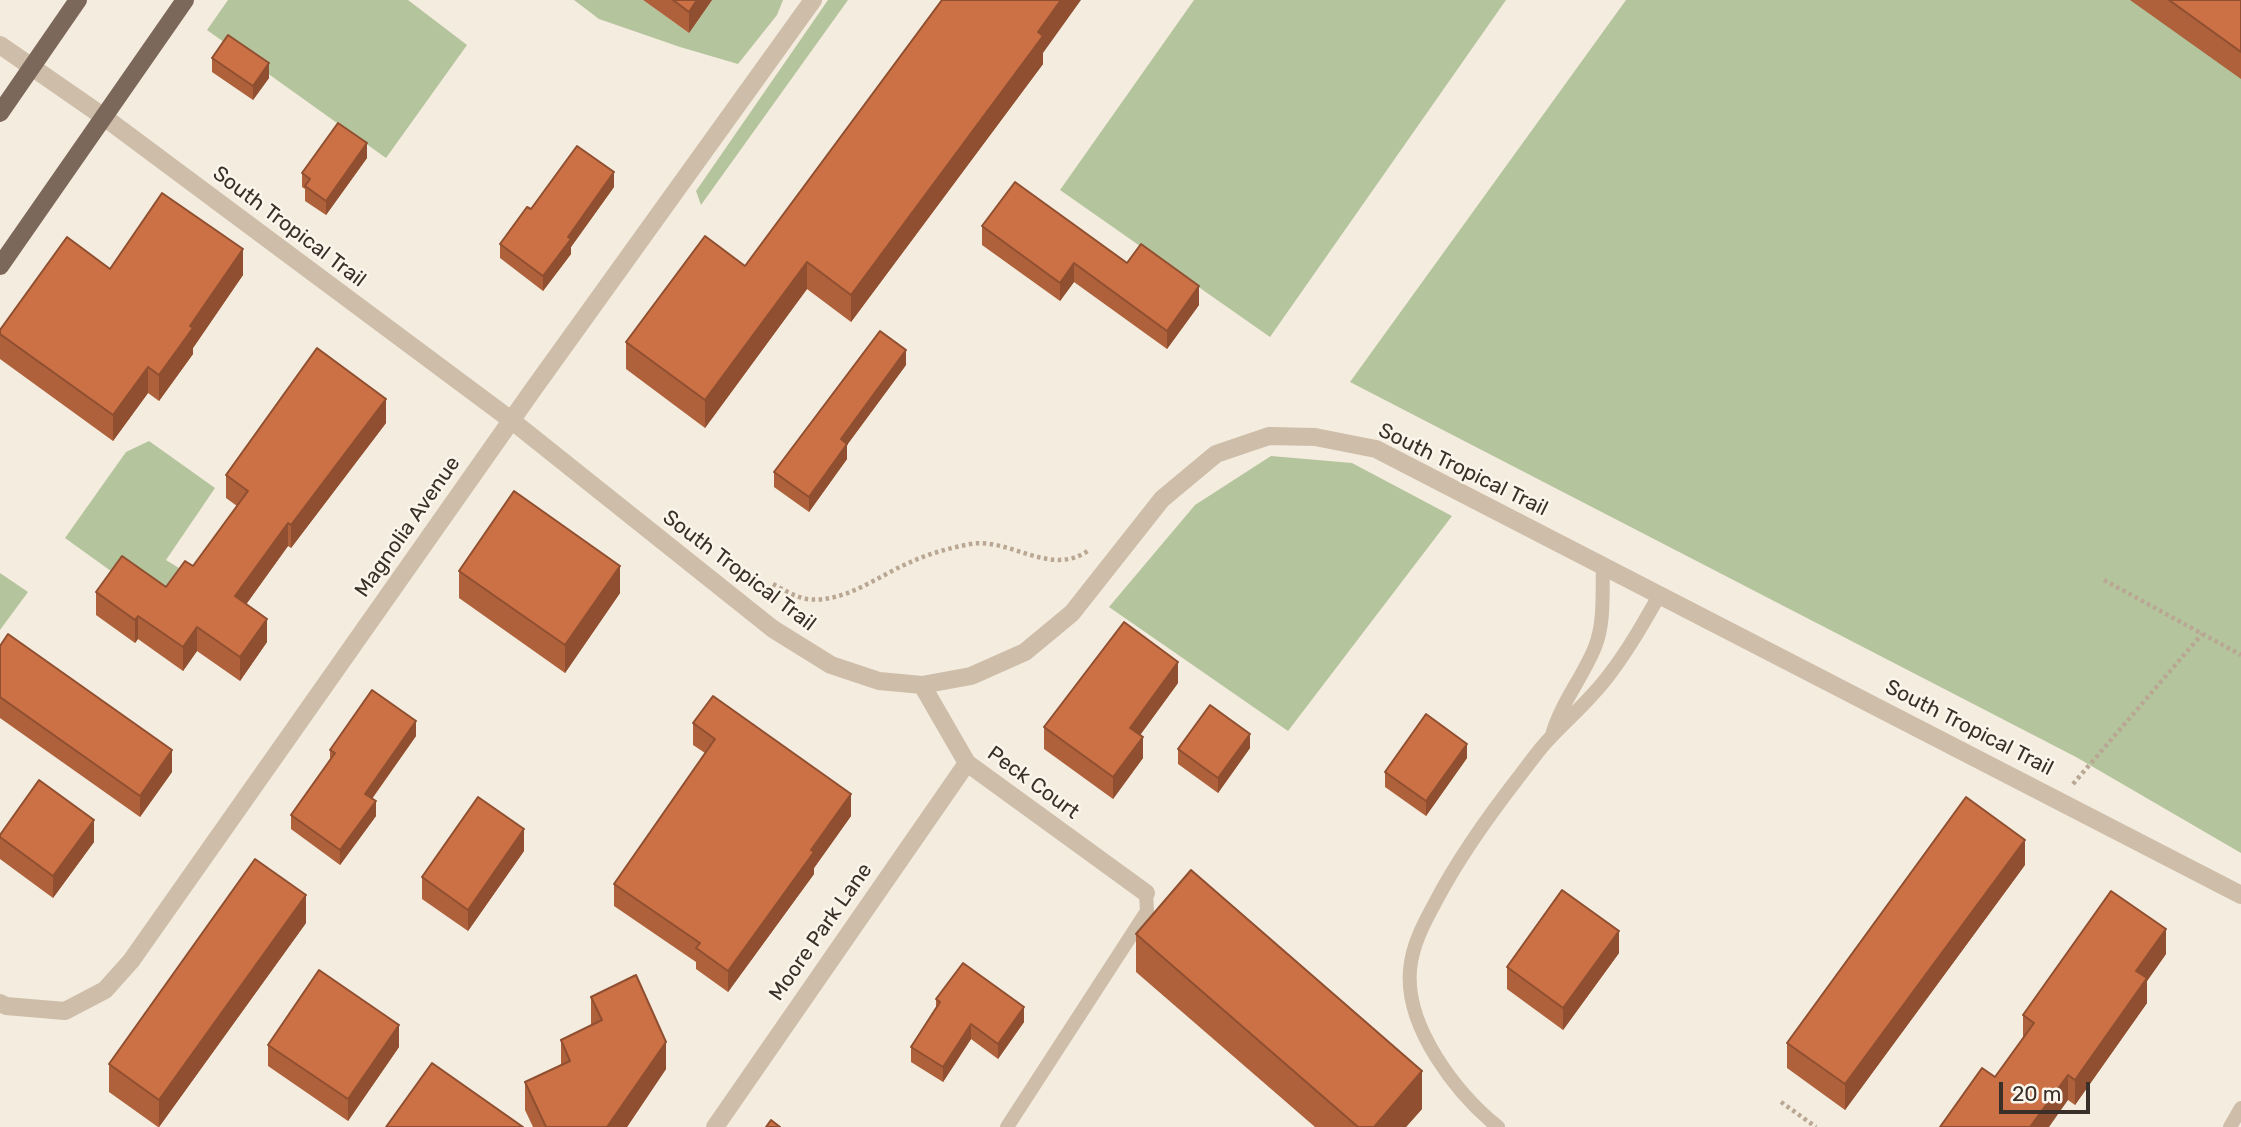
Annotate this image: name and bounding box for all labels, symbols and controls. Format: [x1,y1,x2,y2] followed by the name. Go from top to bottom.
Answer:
[207,161,371,293] street label: South Tropical Trail
[1374,418,1552,522] street label: South Tropical Trail
[350,452,466,602] street label: Magnolia Avenue
[657,505,821,637] street label: South Tropical Trail
[1881,675,2057,781] street label: South Tropical Trail
[982,741,1084,825] street label: Peck Court
[764,858,878,1006] street label: Moore Park Lane
[2003,1068,2094,1112] scale bar
[2012,1081,2061,1106] text: 20 m

